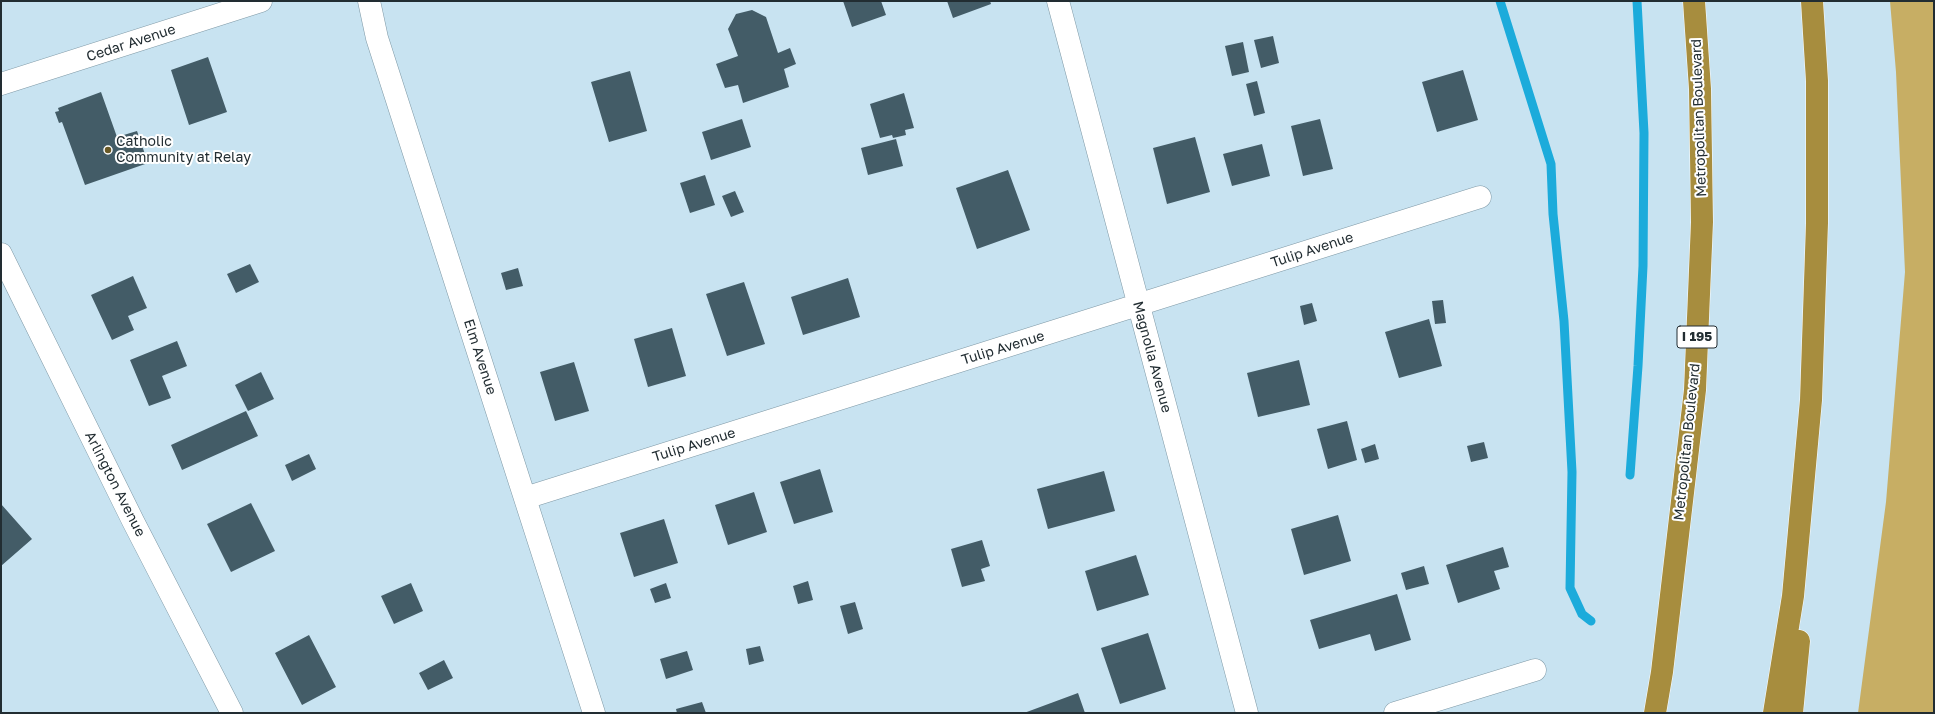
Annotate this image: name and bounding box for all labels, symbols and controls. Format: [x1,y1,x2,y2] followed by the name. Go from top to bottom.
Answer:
[84,21,178,65] street label: Cedar Avenue
[1688,39,1710,197] street label: Metropolitan Boulevard
[116,134,251,166] place label: Catholic Community at Relay
[103,145,113,155] marker: Catholic Community at Relay
[1269,229,1355,271] street label: Tulip Avenue
[1129,299,1175,415] street label: Magnolia Avenue
[460,317,500,397] street label: Elm Avenue
[1677,326,1717,348] road number: I 195
[960,327,1046,369] street label: Tulip Avenue
[1670,363,1704,521] street label: Metropolitan Boulevard
[651,424,737,466] street label: Tulip Avenue
[81,429,149,539] street label: Arlington Avenue

